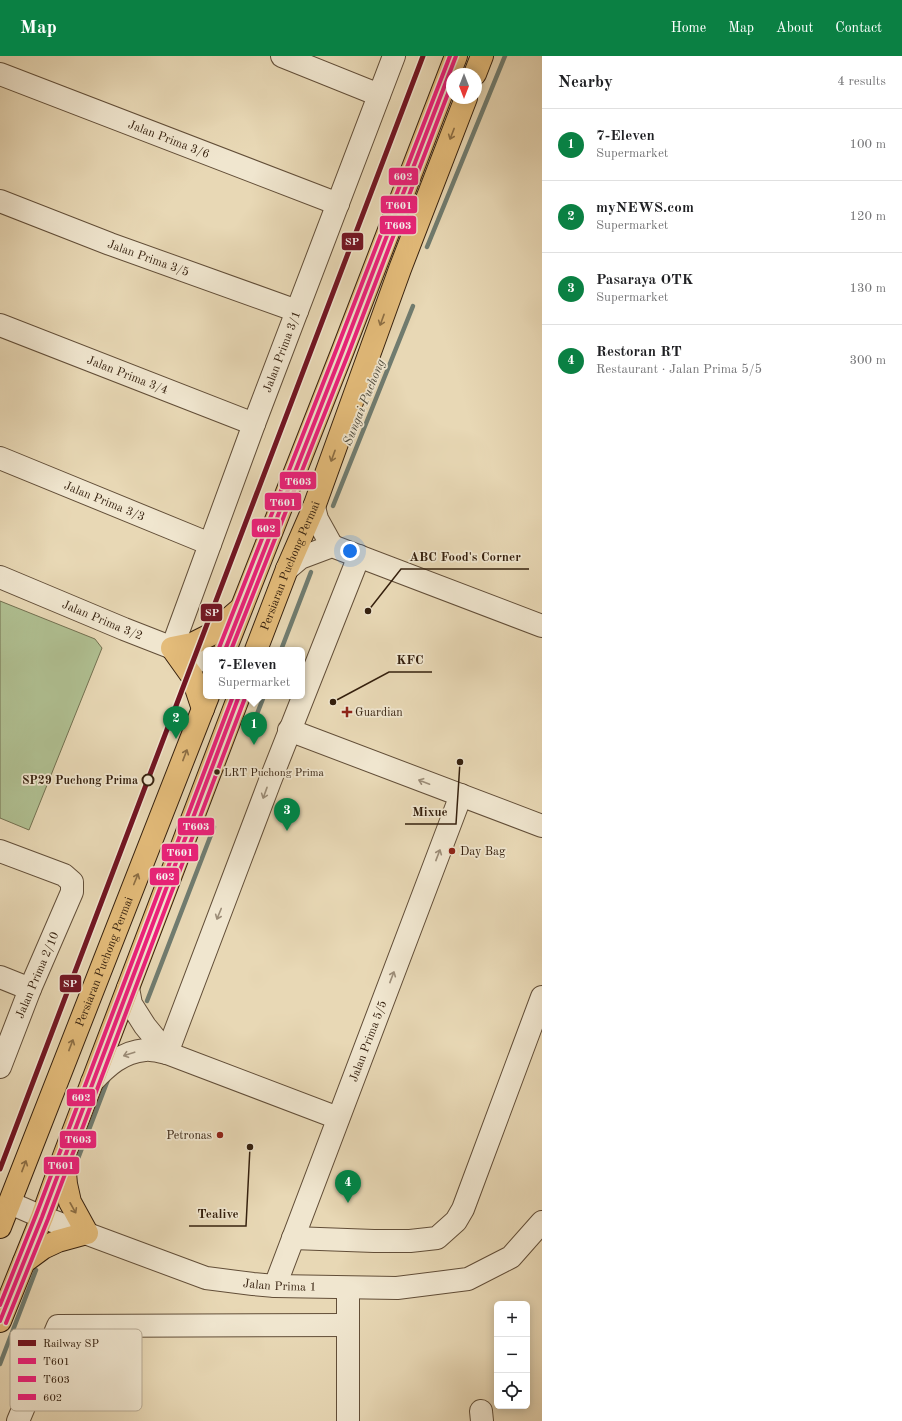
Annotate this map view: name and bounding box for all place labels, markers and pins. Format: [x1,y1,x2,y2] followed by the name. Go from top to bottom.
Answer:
[401,544,529,569] callout: ABC Food's Corner
[389,647,432,672] callout: KFC
[163,706,189,739] pin: 2
[342,707,352,717] marker: Guardian
[355,707,403,719] place label: Guardian
[241,712,267,745] pin: 1
[212,767,222,777] marker: LRT Puchong Prima
[224,768,324,779] place label: LRT Puchong Prima
[141,773,155,787] marker: SP29 Puchong Prima
[22,775,138,787] place label: SP29 Puchong Prima
[274,798,300,831] pin: 3
[405,799,456,824] callout: Mixue
[447,846,457,856] marker: Day Bag
[460,846,506,858] place label: Day Bag
[166,1130,212,1142] place label: Petronas
[215,1130,225,1140] marker: Petronas
[335,1170,361,1203] pin: 4
[189,1201,246,1226] callout: Tealive

